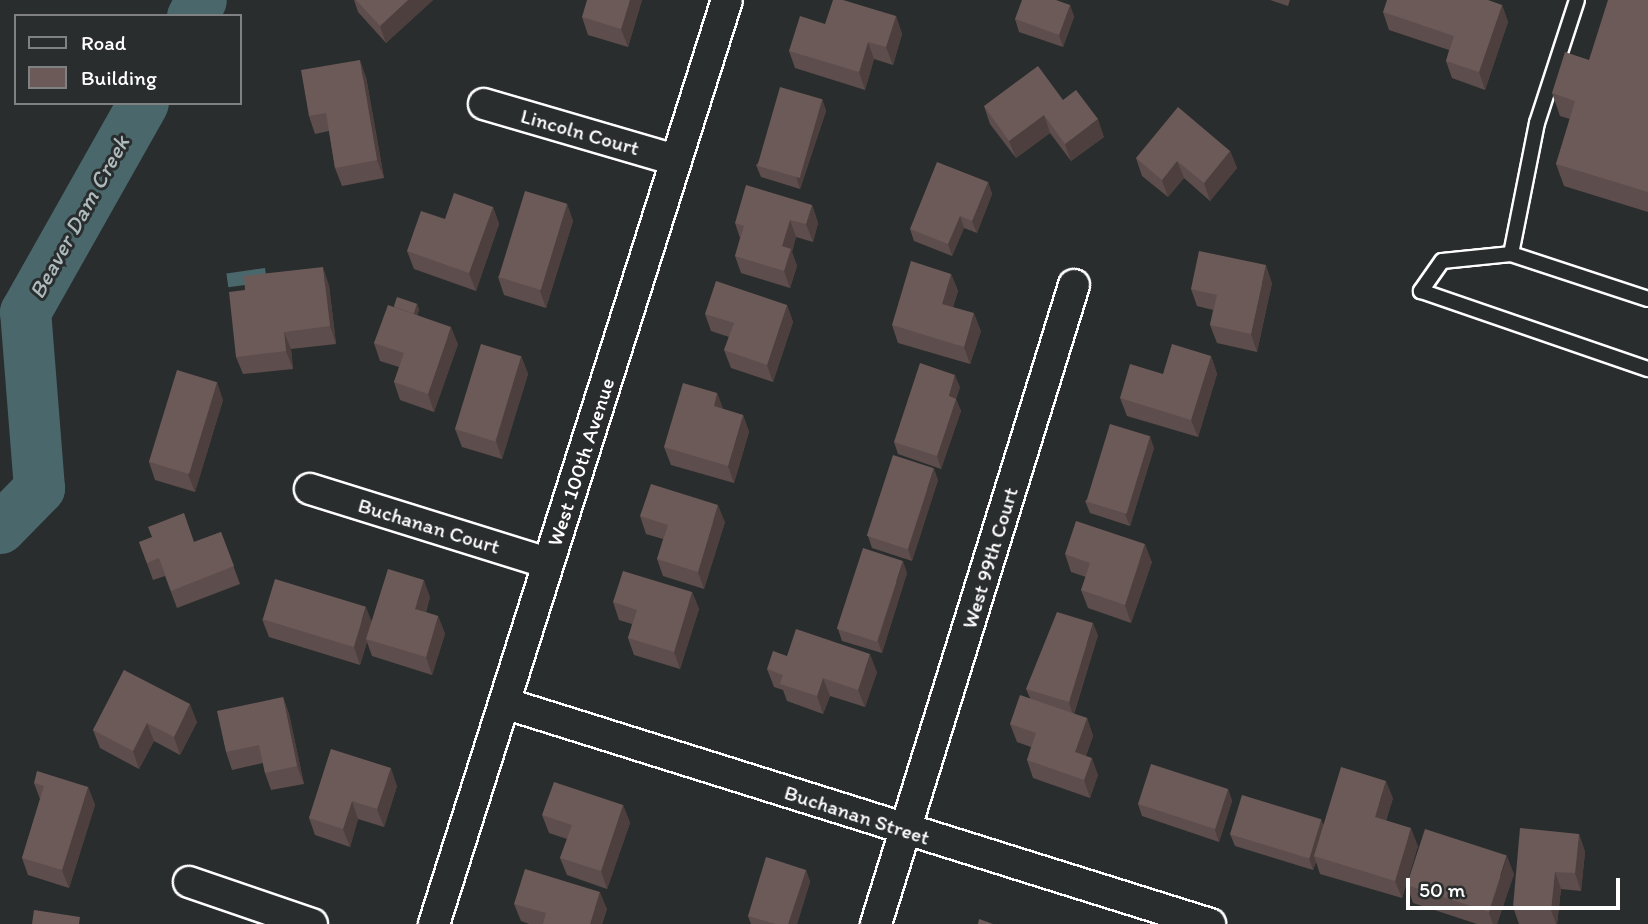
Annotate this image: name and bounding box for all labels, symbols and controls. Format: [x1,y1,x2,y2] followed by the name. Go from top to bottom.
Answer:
[14,14,242,105] legend
[81,30,126,55] text: Road
[81,65,157,90] text: Building
[518,103,642,161] street label: Lincoln Court
[23,131,135,303] water label: Beaver Dam Creek
[542,375,620,549] street label: West 100th Avenue
[957,484,1023,632] street label: West 99th Court
[355,492,503,560] street label: Buchanan Court
[781,780,933,850] street label: Buchanan Street
[1410,864,1624,908] scale bar
[1419,877,1465,902] text: 50 m

